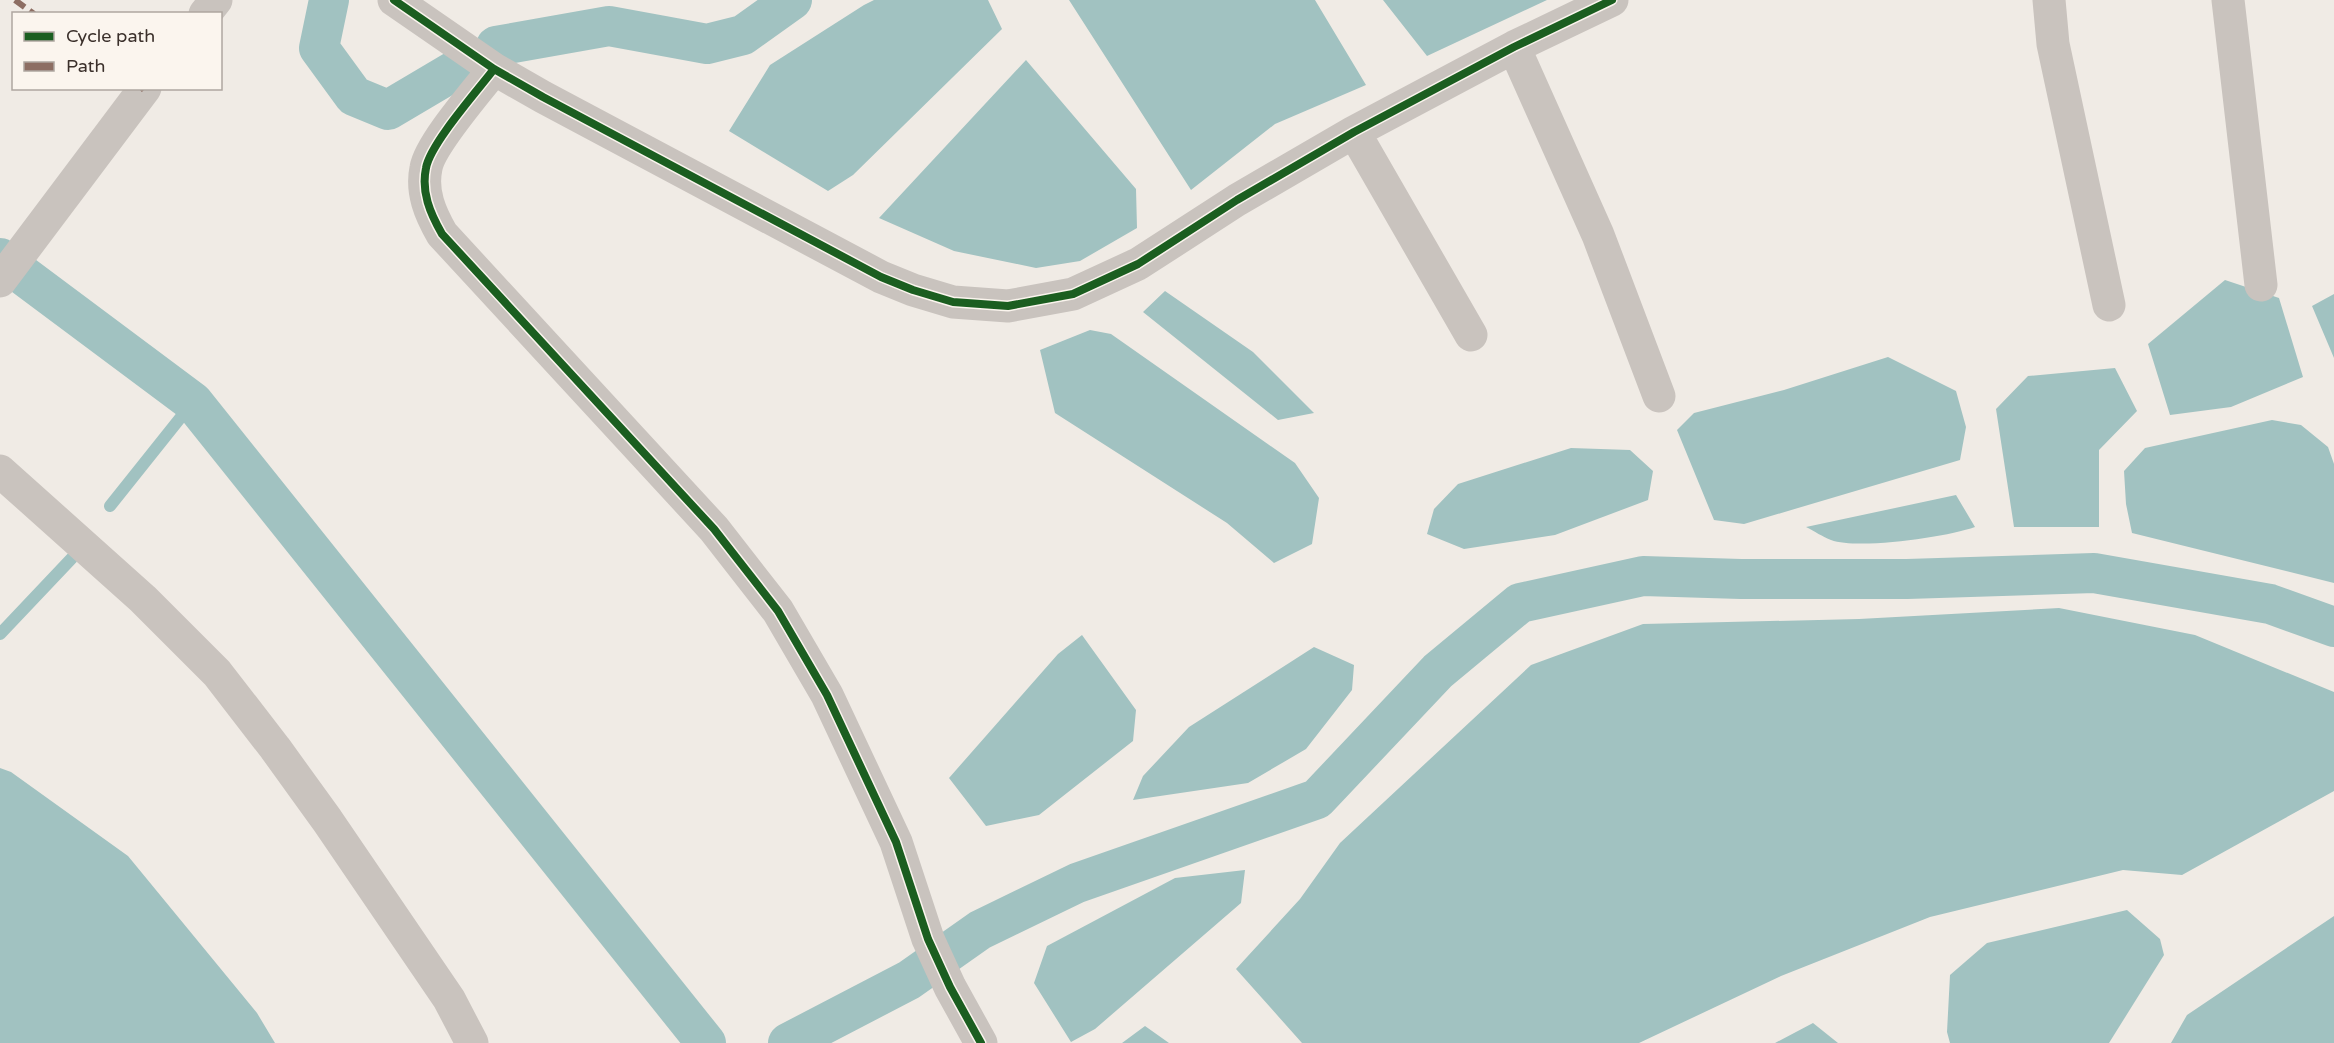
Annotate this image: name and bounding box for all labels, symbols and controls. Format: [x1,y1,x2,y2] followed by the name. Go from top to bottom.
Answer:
[12,12,222,90] legend
[66,25,155,47] text: Cycle path
[66,55,105,77] text: Path

